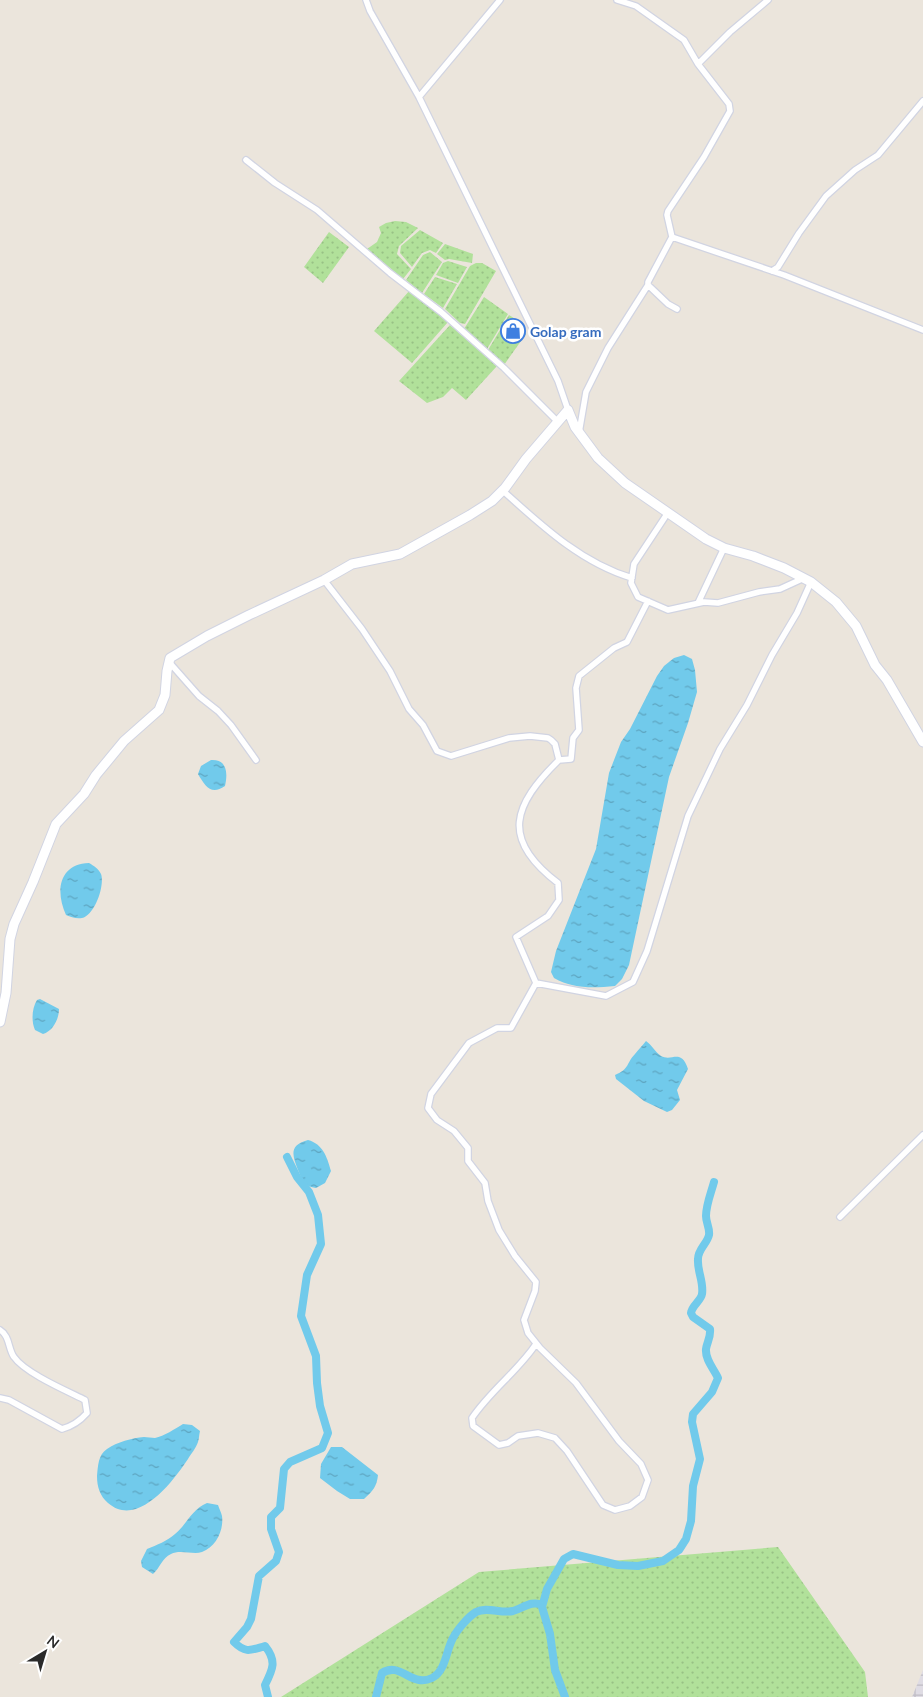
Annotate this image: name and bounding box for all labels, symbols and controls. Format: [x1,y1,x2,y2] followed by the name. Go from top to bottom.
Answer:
[500,318,526,344] shop icon: Golap gram
[530,323,601,340] place label: Golap gram
[20,1627,70,1677] north arrow
[44,1631,63,1651] text: N

